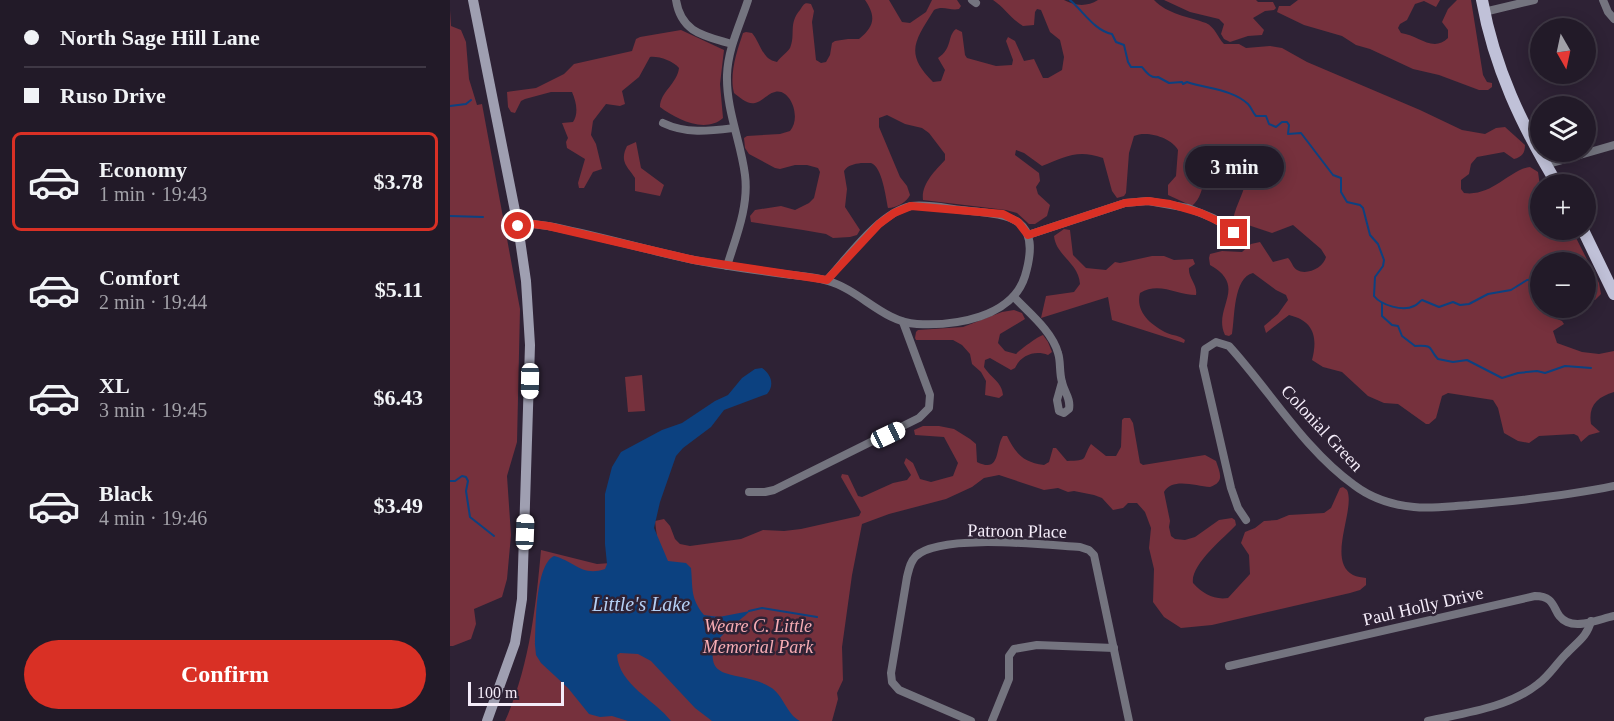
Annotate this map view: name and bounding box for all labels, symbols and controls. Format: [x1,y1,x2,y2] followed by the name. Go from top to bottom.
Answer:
[1530,18,1596,84] north arrow
[1530,18,1596,318] map controls
[60,25,260,50] text: North Sage Hill Lane
[60,83,166,108] text: Ruso Drive
[1530,96,1596,162] button: layers
[1184,146,1284,188] callout: 3 min
[27,155,81,209] icon: car
[1210,156,1259,178] text: 3 min
[99,157,187,182] text: Economy
[374,169,423,194] text: $3.78
[1530,174,1596,240] button: +
[99,183,207,205] text: 1 min · 19:43
[504,212,531,239] route start
[1220,219,1247,246] route end
[1530,252,1596,318] button: −
[27,263,81,317] icon: car
[99,265,180,290] text: Comfort
[375,277,423,302] text: $5.11
[99,291,207,313] text: 2 min · 19:44
[521,363,539,399] car
[27,371,81,425] icon: car
[99,373,130,398] text: XL
[1277,381,1367,475] street label: Colonial Green
[374,385,423,410] text: $6.43
[99,399,207,421] text: 3 min · 19:45
[868,419,908,451] car
[27,479,81,533] icon: car
[99,481,153,506] text: Black
[374,493,423,518] text: $3.49
[99,507,207,529] text: 4 min · 19:46
[515,514,535,550] car
[967,520,1067,542] street label: Patroon Place
[1361,582,1485,630] street label: Paul Holly Drive
[591,593,690,615] water label: Little's Lake
[702,616,814,657] park label: Weare C. Little Memorial Park
[24,640,426,709] button: Confirm
[468,679,564,706] scale bar
[477,684,517,701] text: 100 m

